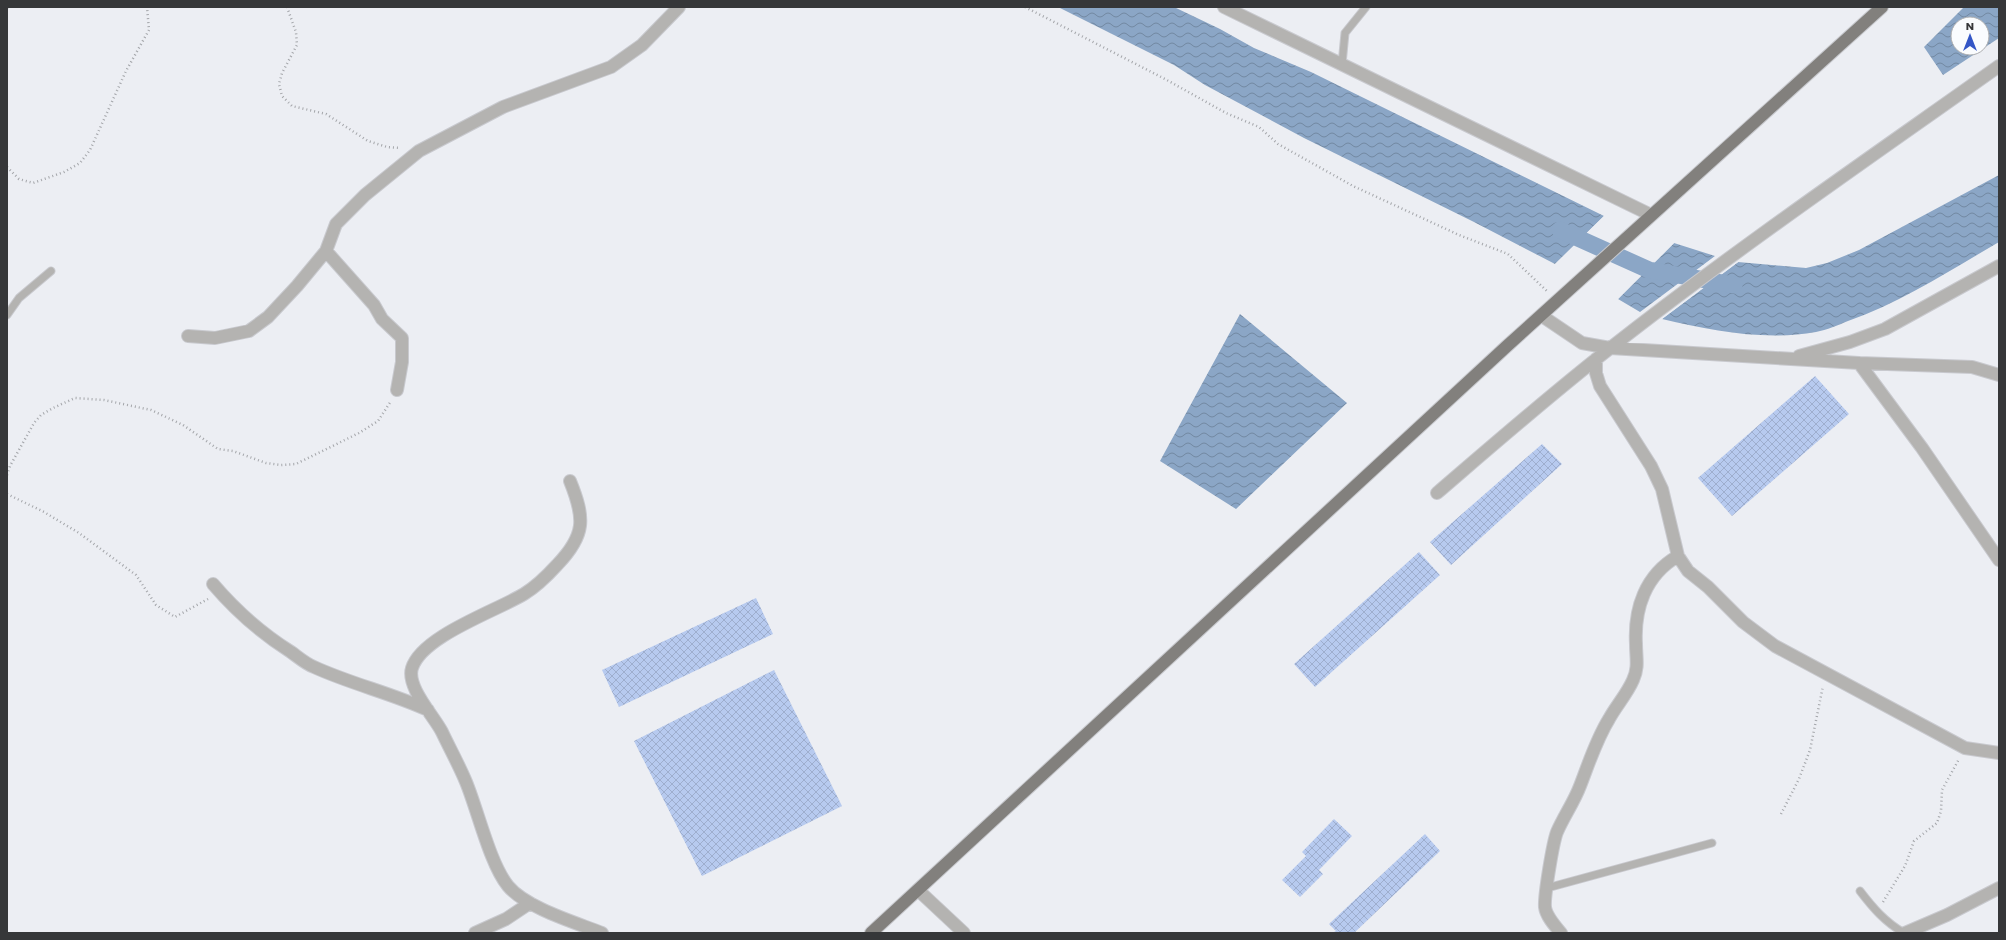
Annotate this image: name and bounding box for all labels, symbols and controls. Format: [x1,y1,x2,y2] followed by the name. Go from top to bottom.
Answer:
[1950,16,1990,56] north arrow
[1966,18,1974,34] text: N

